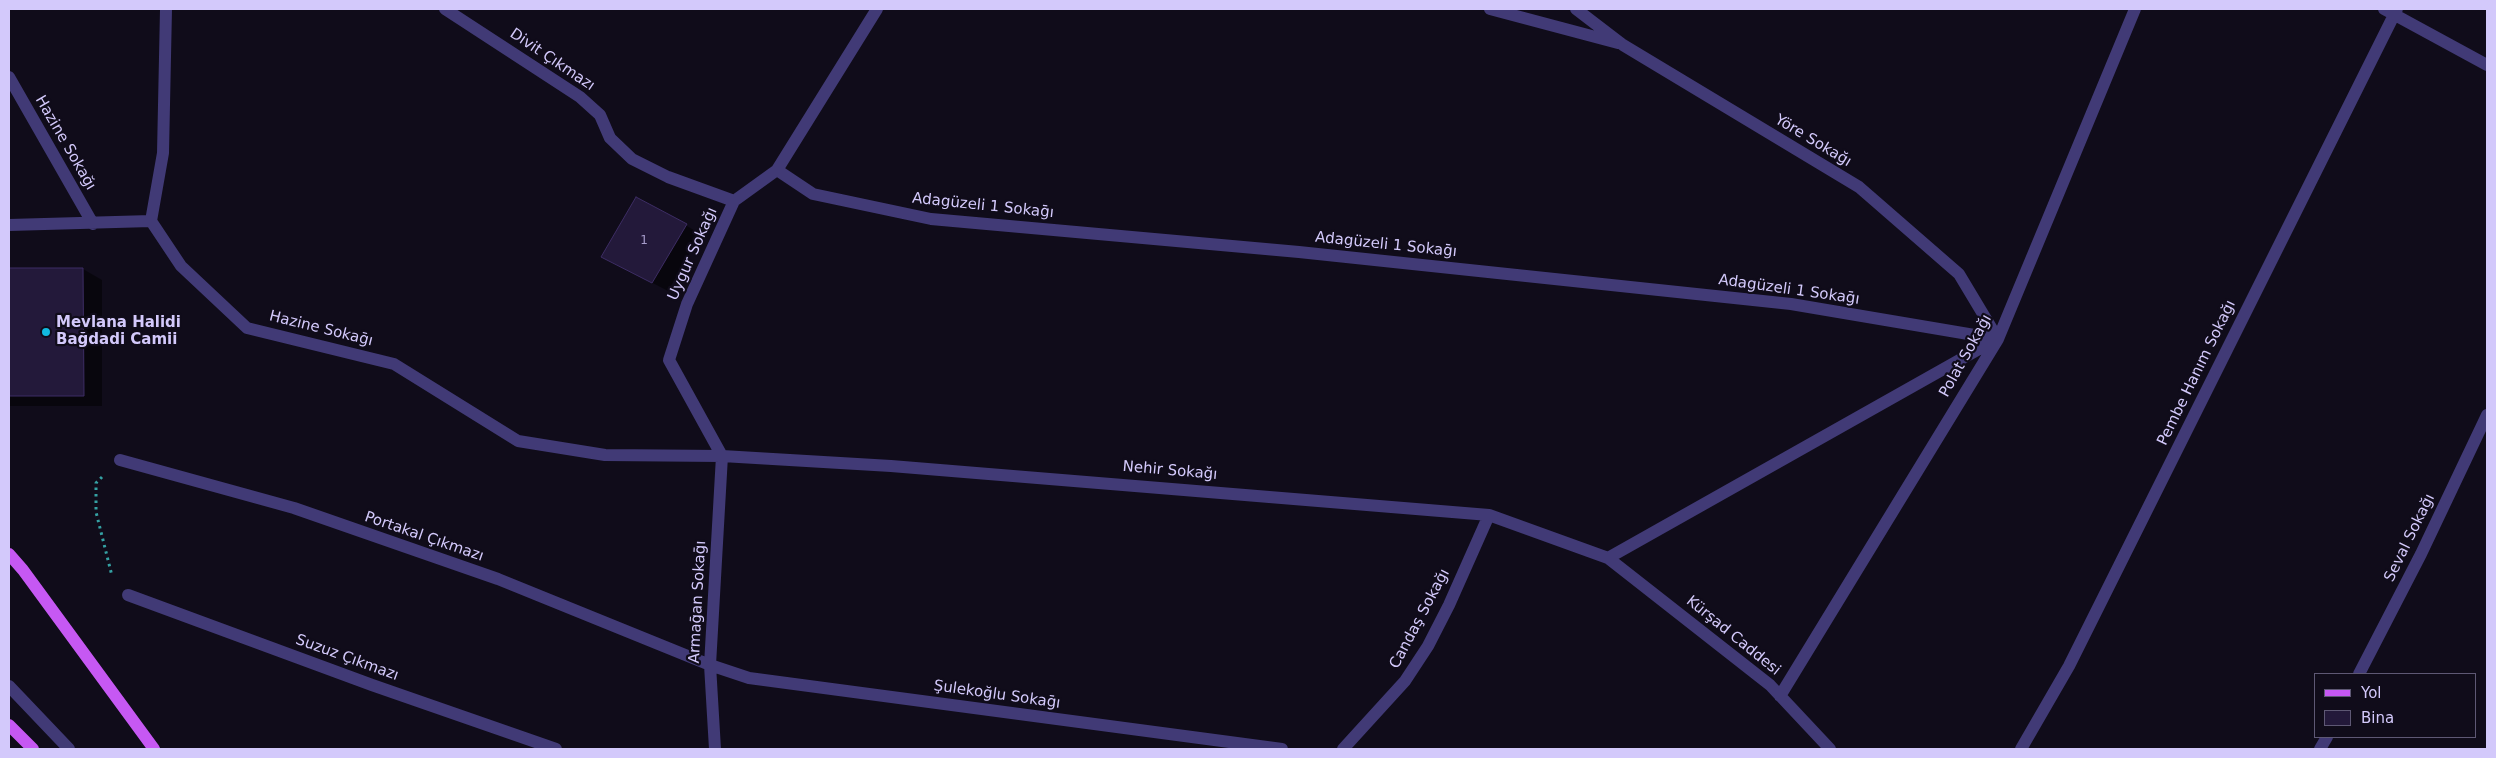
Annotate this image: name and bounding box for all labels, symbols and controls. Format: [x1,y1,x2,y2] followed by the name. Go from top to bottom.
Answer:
[506,25,598,95] street label: Divit Çıkmazı
[31,93,99,193] street label: Hazine Sokağı
[1771,111,1855,171] street label: Yöre Sokağı
[911,190,1055,222] street label: Adagüzeli 1 Sokaḡı
[664,205,722,303] street label: Uygur Sokağı
[1314,229,1458,261] street label: Adagüzeli 1 Sokaḡı
[640,234,648,248] house number: 1
[1717,271,1861,309] street label: Adagüzeli 1 Sokaḡı
[2154,297,2240,449] street label: Pembe Hanım Sokağı
[267,307,375,351] street label: Hazine Sokaḡı
[1936,312,1996,400] street label: Polat Sokağı
[56,314,181,349] place label: Mevlana Halidi Bağdadi Camii
[40,326,52,338] marker: Mevlana Halidi Bağdadi Camii
[1122,458,1218,484] street label: Nehir Sokağı
[2381,491,2439,585] street label: Seval Sokağı
[362,508,486,566] street label: Portakal Çıkmazı
[686,540,710,664] street label: Armaḡan Sokaḡı
[1386,566,1454,672] street label: Candaş Sokağı
[1682,593,1784,679] street label: Kürşad Caddesi
[293,631,401,685] street label: Suzuz Çıkmazı
[2314,673,2476,738] legend
[933,677,1061,713] street label: Şulekoğlu Sokaḡı
[2361,684,2382,702] text: Yol
[2361,709,2394,727] text: Bina

